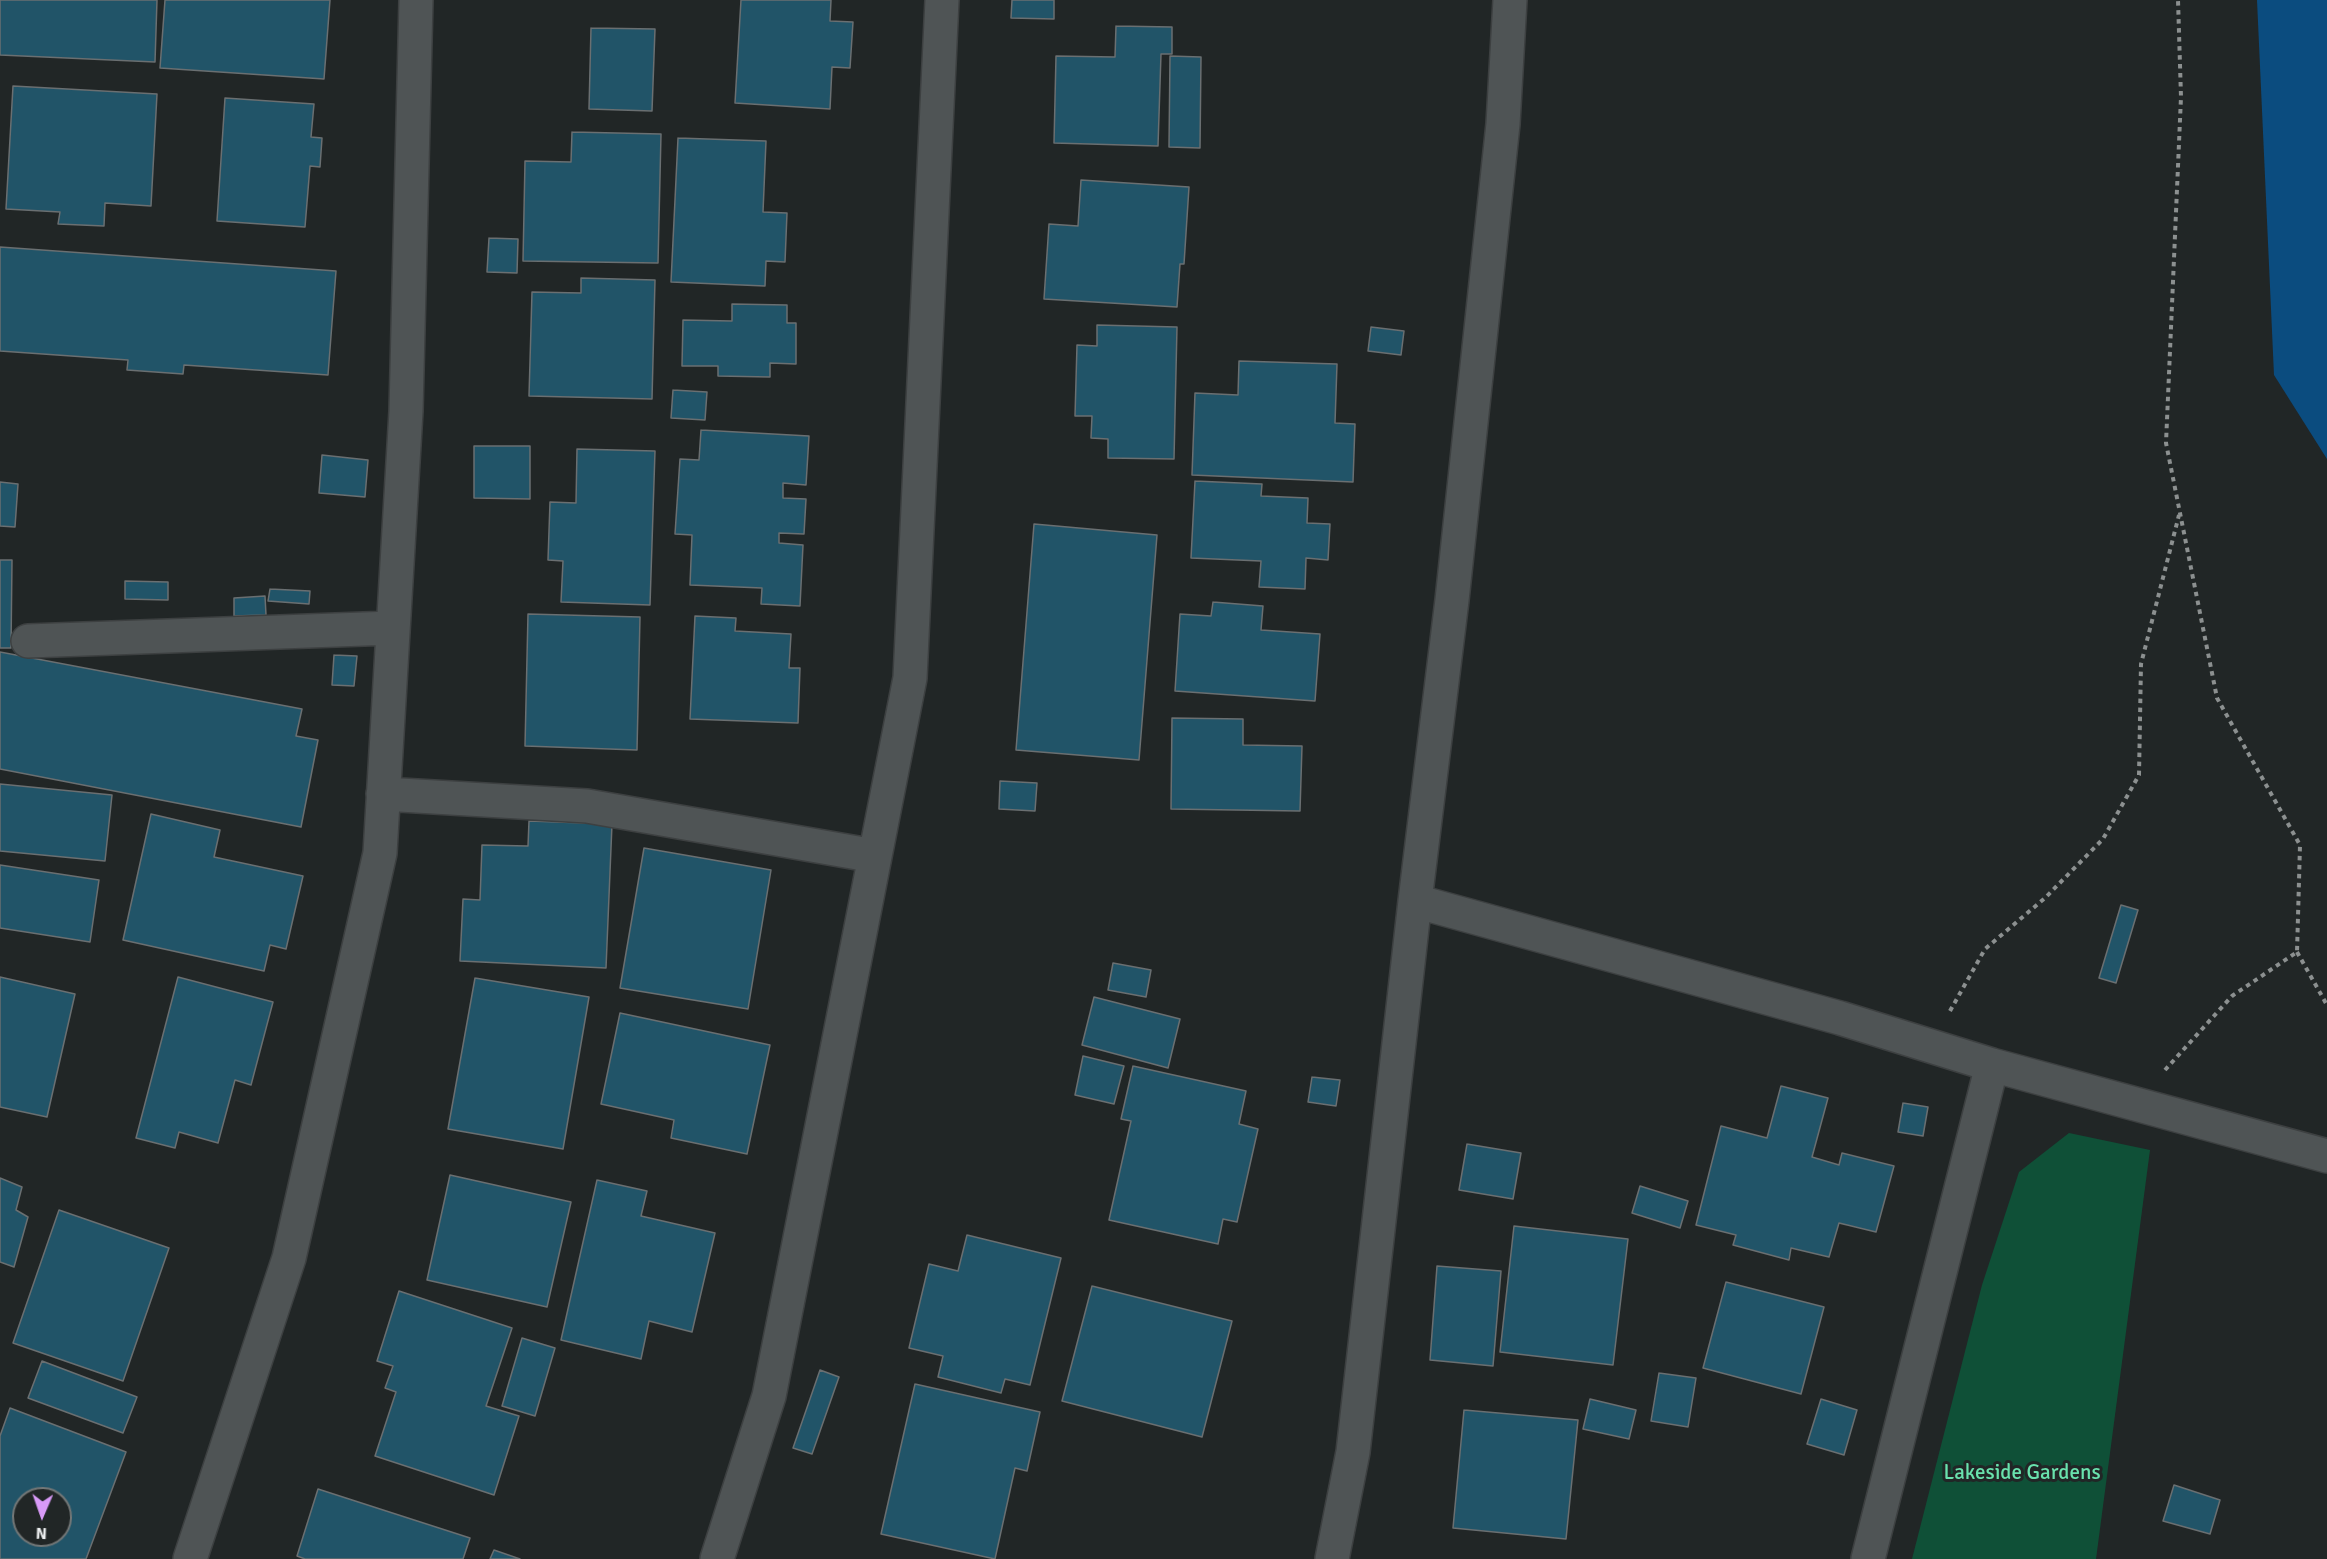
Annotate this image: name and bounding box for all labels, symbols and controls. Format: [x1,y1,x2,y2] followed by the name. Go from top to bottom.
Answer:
[1943,1460,2101,1486] park label: Lakeside Gardens
[12,1487,72,1547] north arrow
[36,1523,47,1543] text: N

